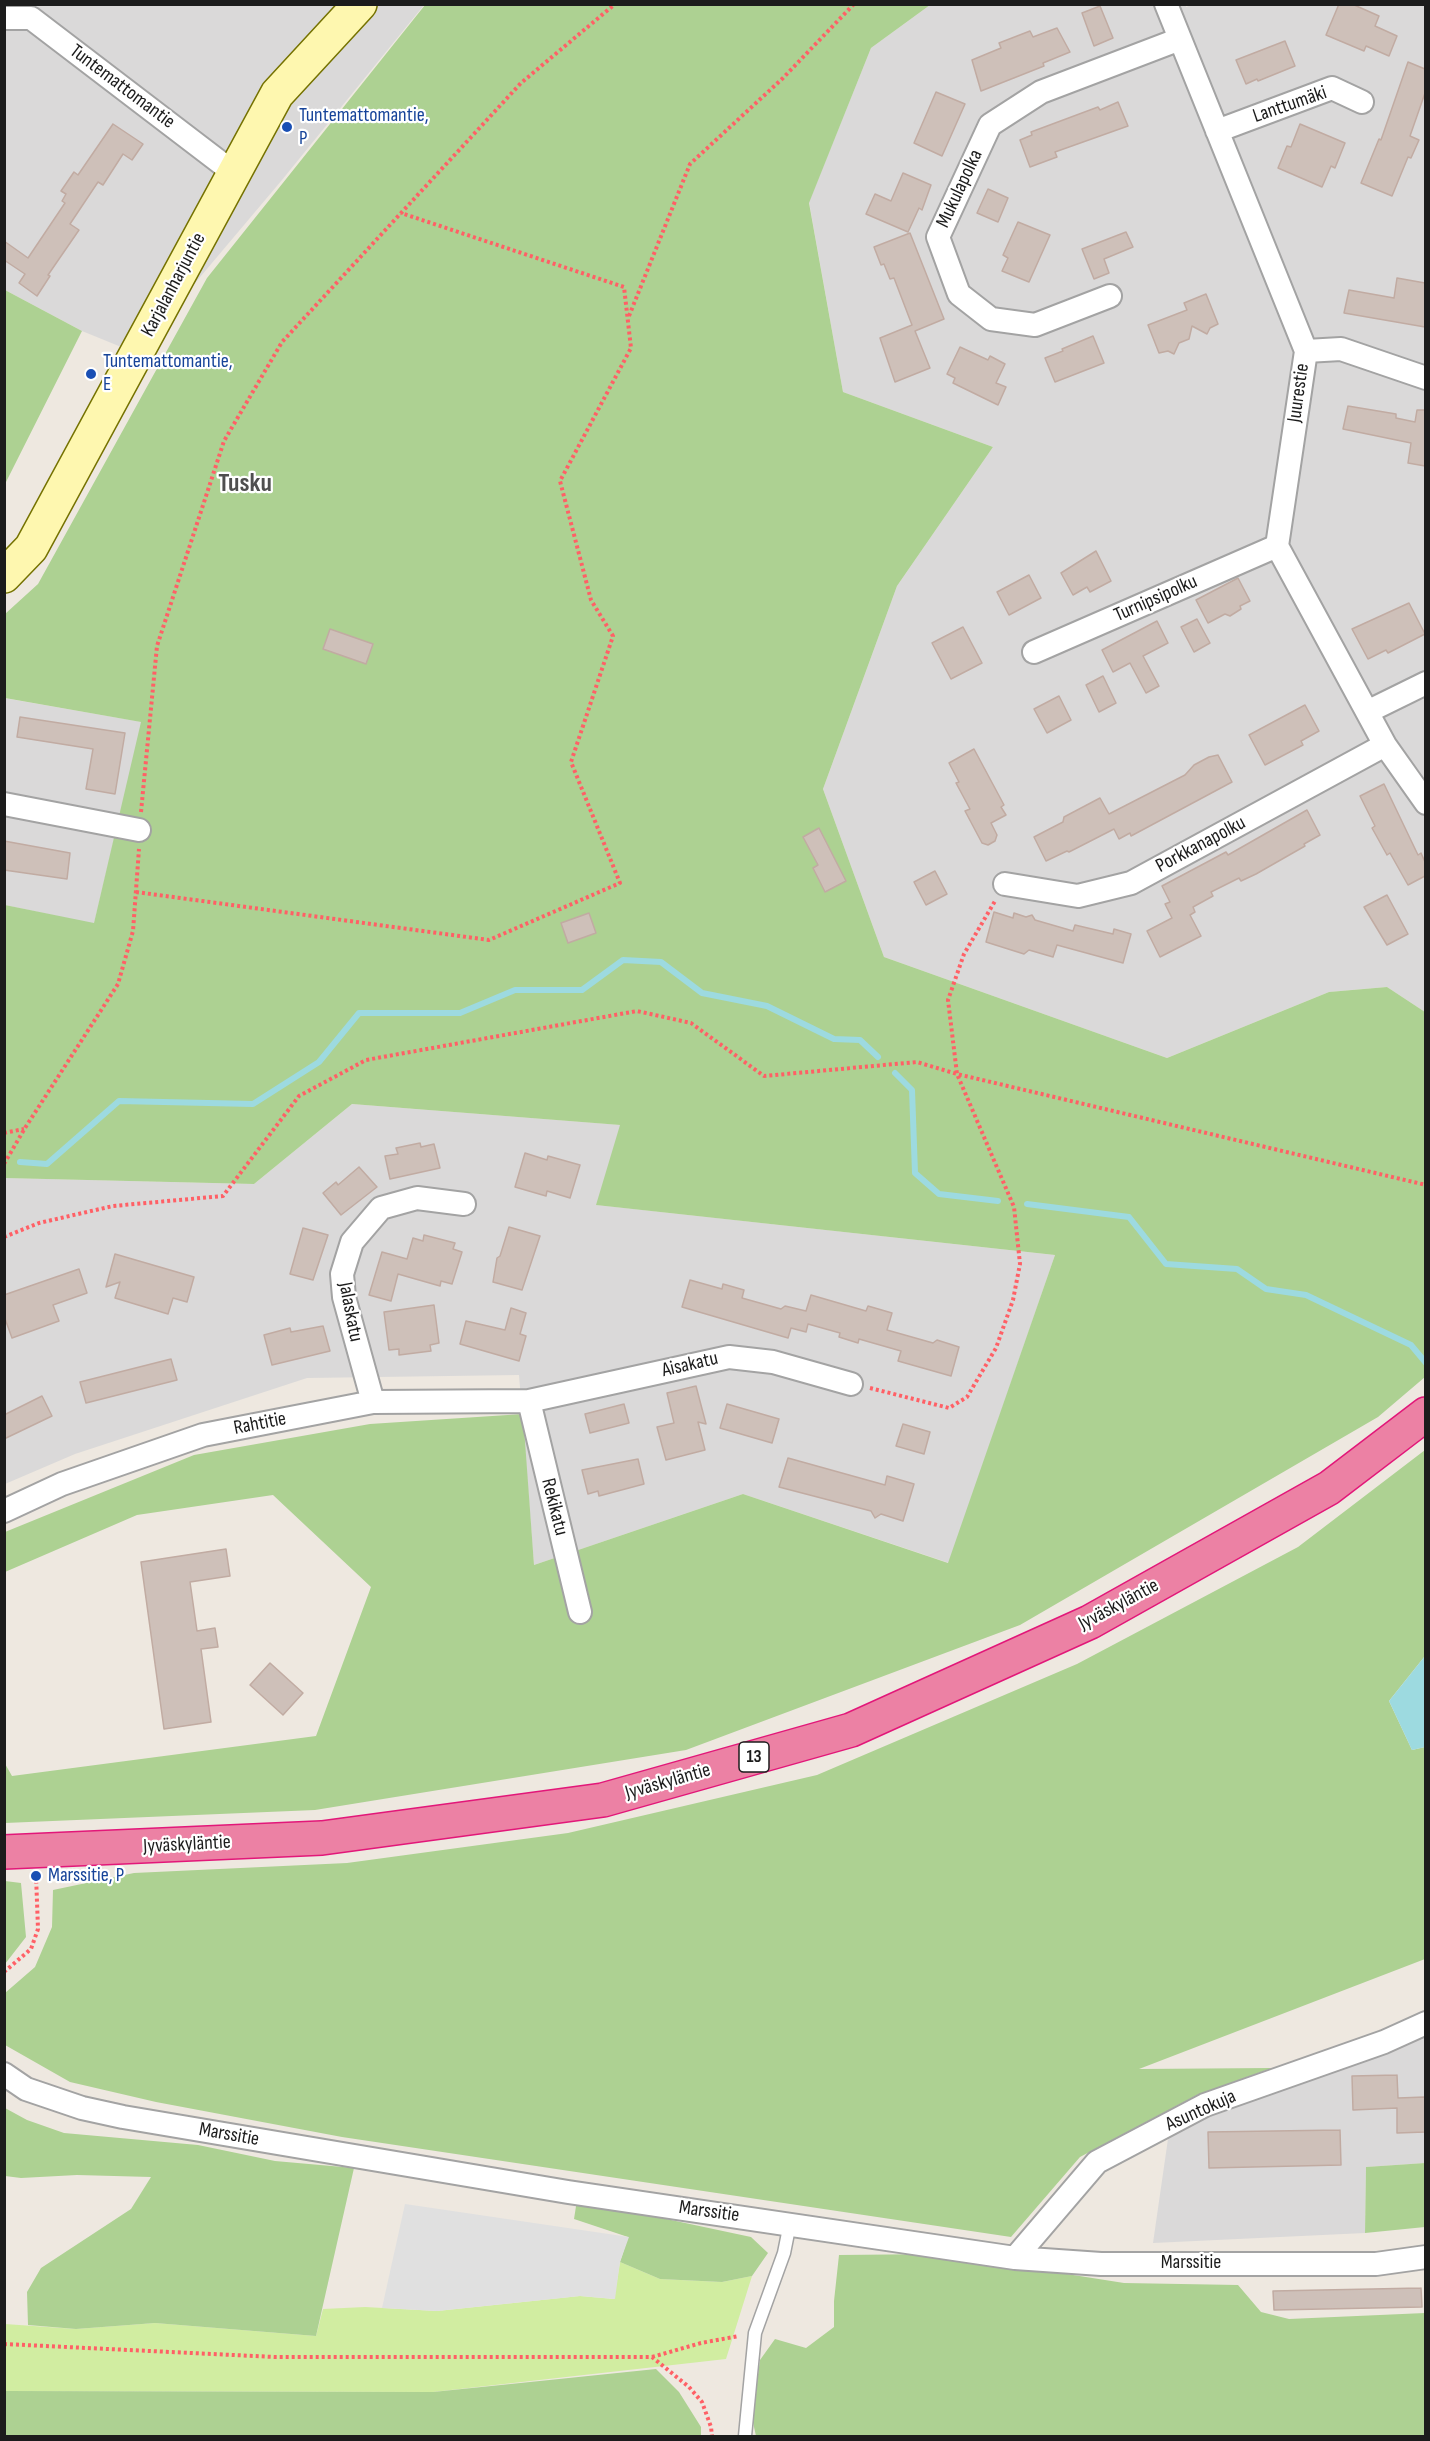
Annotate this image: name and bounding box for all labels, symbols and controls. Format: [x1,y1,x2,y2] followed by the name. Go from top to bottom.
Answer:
[65,40,179,134] street label: Tuntemattomantie
[1250,81,1330,129] street label: Lanttumäki
[299,104,428,151] place label: Tuntemattomantie, P
[280,120,294,134] marker: Tuntemattomantie, P
[932,146,988,232] street label: Mukulapolka
[137,229,211,341] street label: Karjalanharjuntie
[103,350,232,397] place label: Tuntemattomantie, E
[1283,362,1315,424] street label: Juurestie
[84,367,98,381] marker: Tuntemattomantie, E
[218,468,272,500] district label: Tusku
[1111,570,1201,628] street label: Turnipsipolku
[1152,811,1250,879] street label: Porkkanapolku
[332,1280,368,1344] street label: Jalaskatu
[660,1347,720,1383] street label: Aisakatu
[232,1407,288,1441] street label: Rahtitie
[535,1476,573,1538] street label: Rekikatu
[1075,1574,1163,1636] street label: Jyväskyläntie
[739,1742,769,1772] road number: 13
[623,1758,713,1806] street label: Jyväskyläntie
[143,1831,231,1859] street label: Jyväskyläntie
[48,1864,124,1888] place label: Marssitie, P
[29,1869,43,1883] marker: Marssitie, P
[1162,2085,1240,2137] street label: Asuntokuja
[197,2118,261,2152] street label: Marssitie
[677,2196,741,2228] street label: Marssitie
[1161,2251,1221,2275] street label: Marssitie

